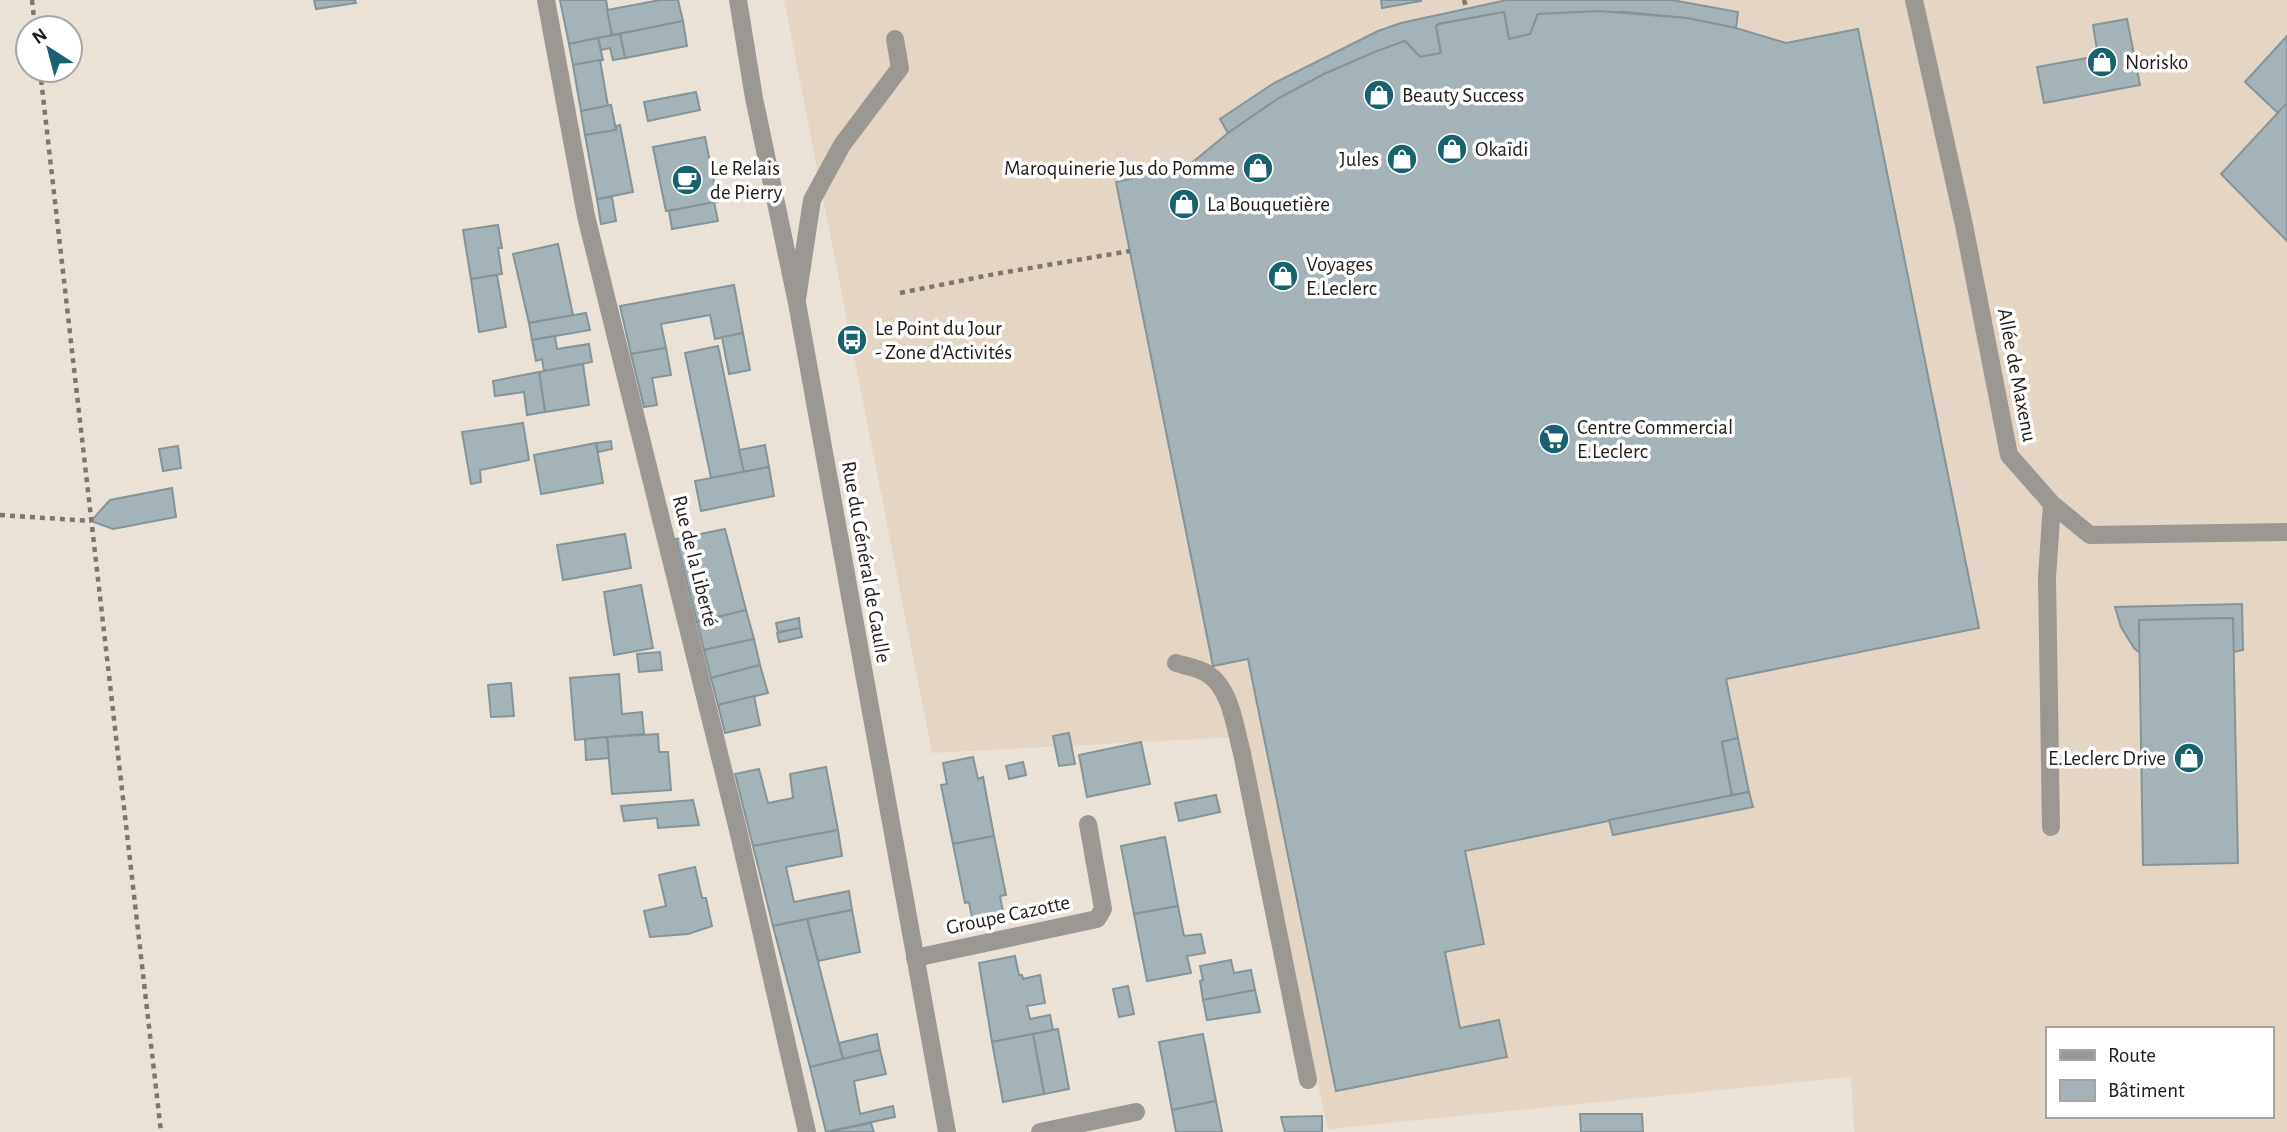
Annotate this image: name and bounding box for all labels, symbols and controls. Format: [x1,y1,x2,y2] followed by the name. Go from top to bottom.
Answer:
[14,14,84,84] north arrow
[29,25,51,48] text: N
[2085,45,2119,79] shop icon: Norisko
[2125,52,2188,73] place label: Norisko
[1362,78,1396,112] shop icon: Beauty Success
[1402,85,1524,106] place label: Beauty Success
[1435,132,1469,166] shop icon: Okaïdi
[1475,139,1528,160] place label: Okaïdi
[1385,142,1419,176] shop icon: Jules
[1339,149,1379,170] place label: Jules
[1241,151,1275,185] shop icon: Maroquinerie Jus do Pomme
[710,158,783,203] place label: Le Relais de Pierry
[1004,158,1235,179] place label: Maroquinerie Jus do Pomme
[670,163,704,197] cafe icon: Le Relais de Pierry
[1167,187,1201,221] shop icon: La Bouquetière
[1207,194,1330,215] place label: La Bouquetière
[1306,254,1377,299] place label: Voyages E.Leclerc
[1266,259,1300,293] shop icon: Voyages E.Leclerc
[1994,307,2040,444] street label: Allée de Maxenu
[875,318,1012,363] place label: Le Point du Jour - Zone d'Activités
[835,323,869,357] bus stop icon: Le Point du Jour - Zone d'Activités
[1577,417,1733,462] place label: Centre Commercial E.Leclerc
[1537,422,1571,456] supermarket icon: Centre Commercial E.Leclerc
[838,460,894,664] street label: Rue du Général de Gaulle
[669,493,721,629] street label: Rue de la Liberté
[2172,741,2206,775] shop icon: E.Leclerc Drive
[2048,748,2166,769] place label: E.Leclerc Drive
[944,892,1072,938] street label: Groupe Cazotte
[2046,1027,2273,1118] legend
[2108,1045,2156,1066] text: Route
[2108,1080,2185,1101] text: Bâtiment

